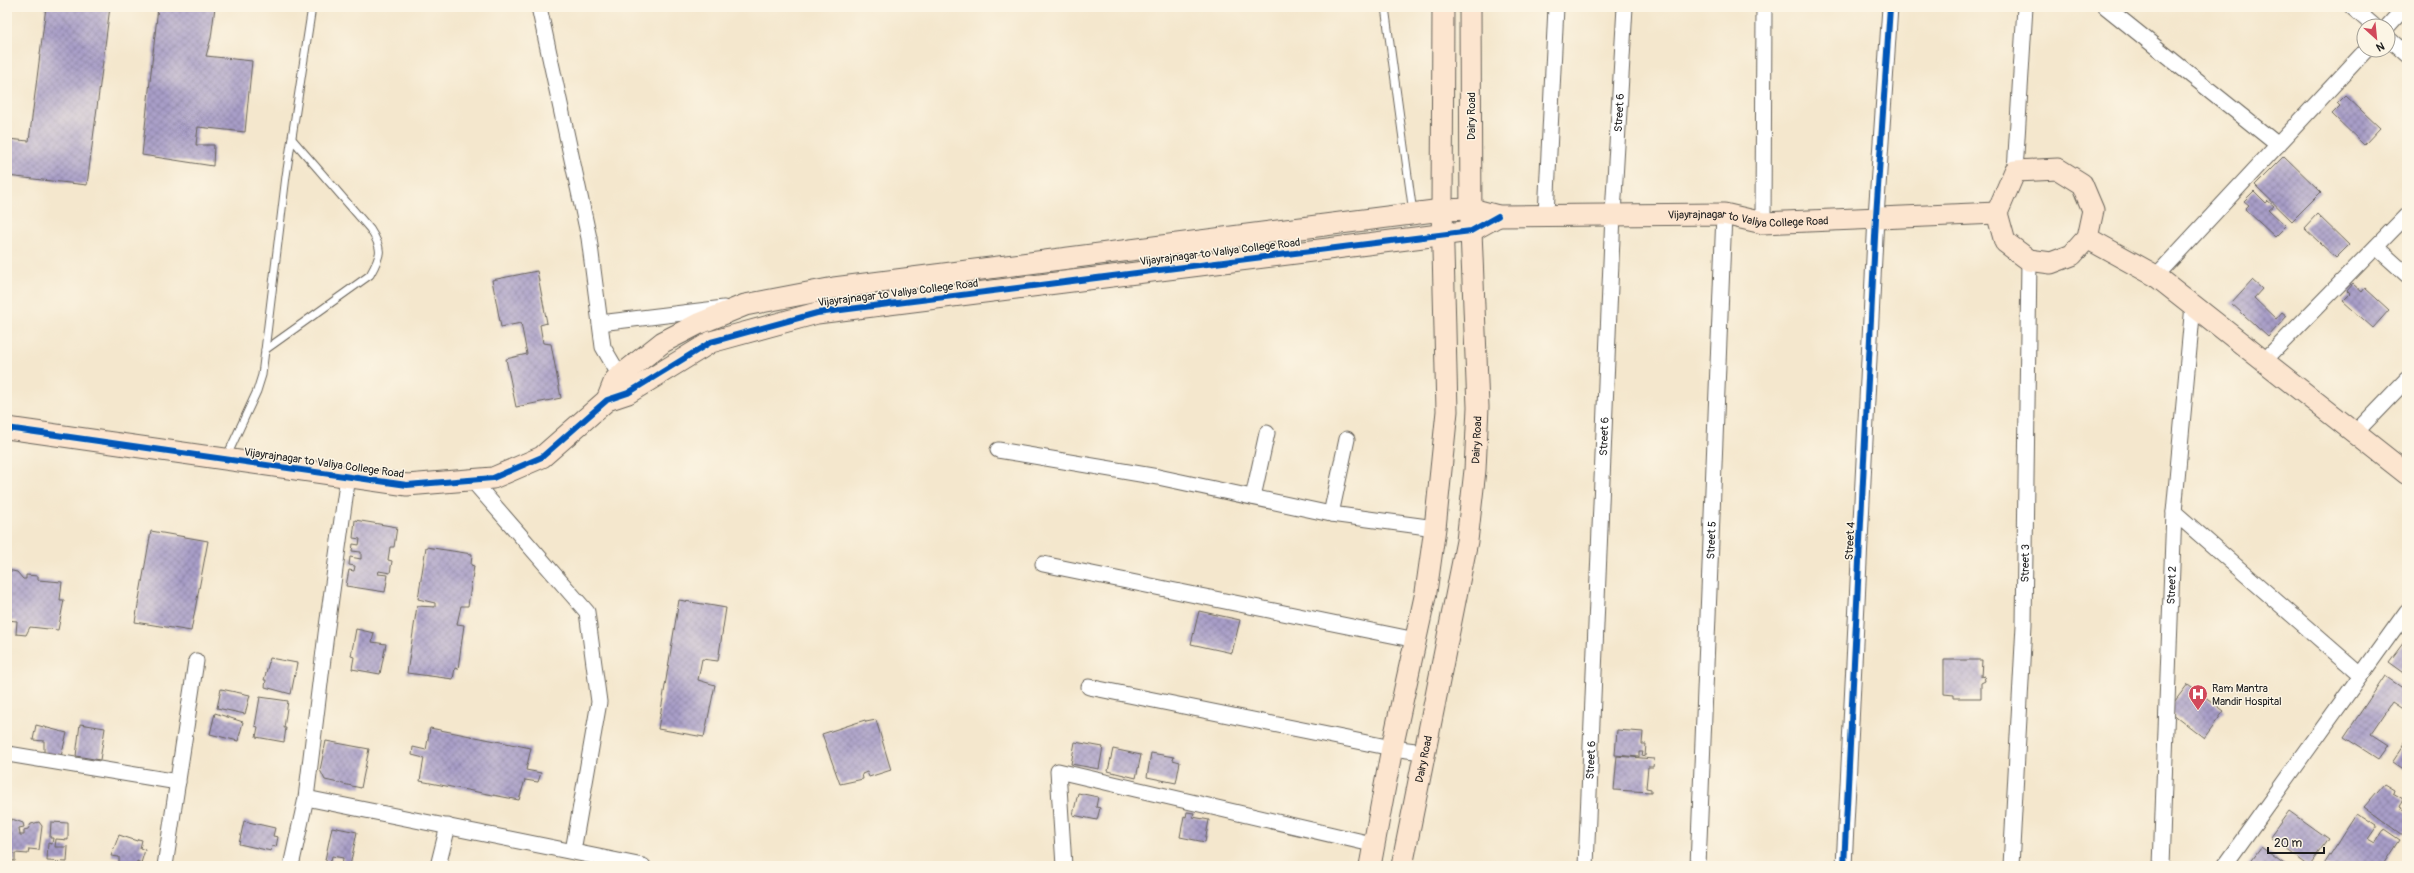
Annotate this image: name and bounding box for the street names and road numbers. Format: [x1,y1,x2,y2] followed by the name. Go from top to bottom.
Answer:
[1465,92,1478,140] street label: Dairy Road
[1611,93,1626,132] street label: Street 6
[1668,207,1829,230] street label: Vijayrajnagar to Valiya College Road
[1139,236,1301,268] street label: Vijayrajnagar to Valiya College Road
[817,277,979,309] street label: Vijayrajnagar to Valiya College Road
[1469,416,1484,464] street label: Dairy Road
[1596,417,1611,456] street label: Street 6
[243,445,405,481] street label: Vijayrajnagar to Valiya College Road
[1704,521,1718,560] street label: Street 5
[1842,521,1858,561] street label: Street 4
[2018,544,2032,583] street label: Street 3
[2164,566,2179,605] street label: Street 2
[1412,734,1434,784] street label: Dairy Road
[1583,740,1598,780] street label: Street 6

